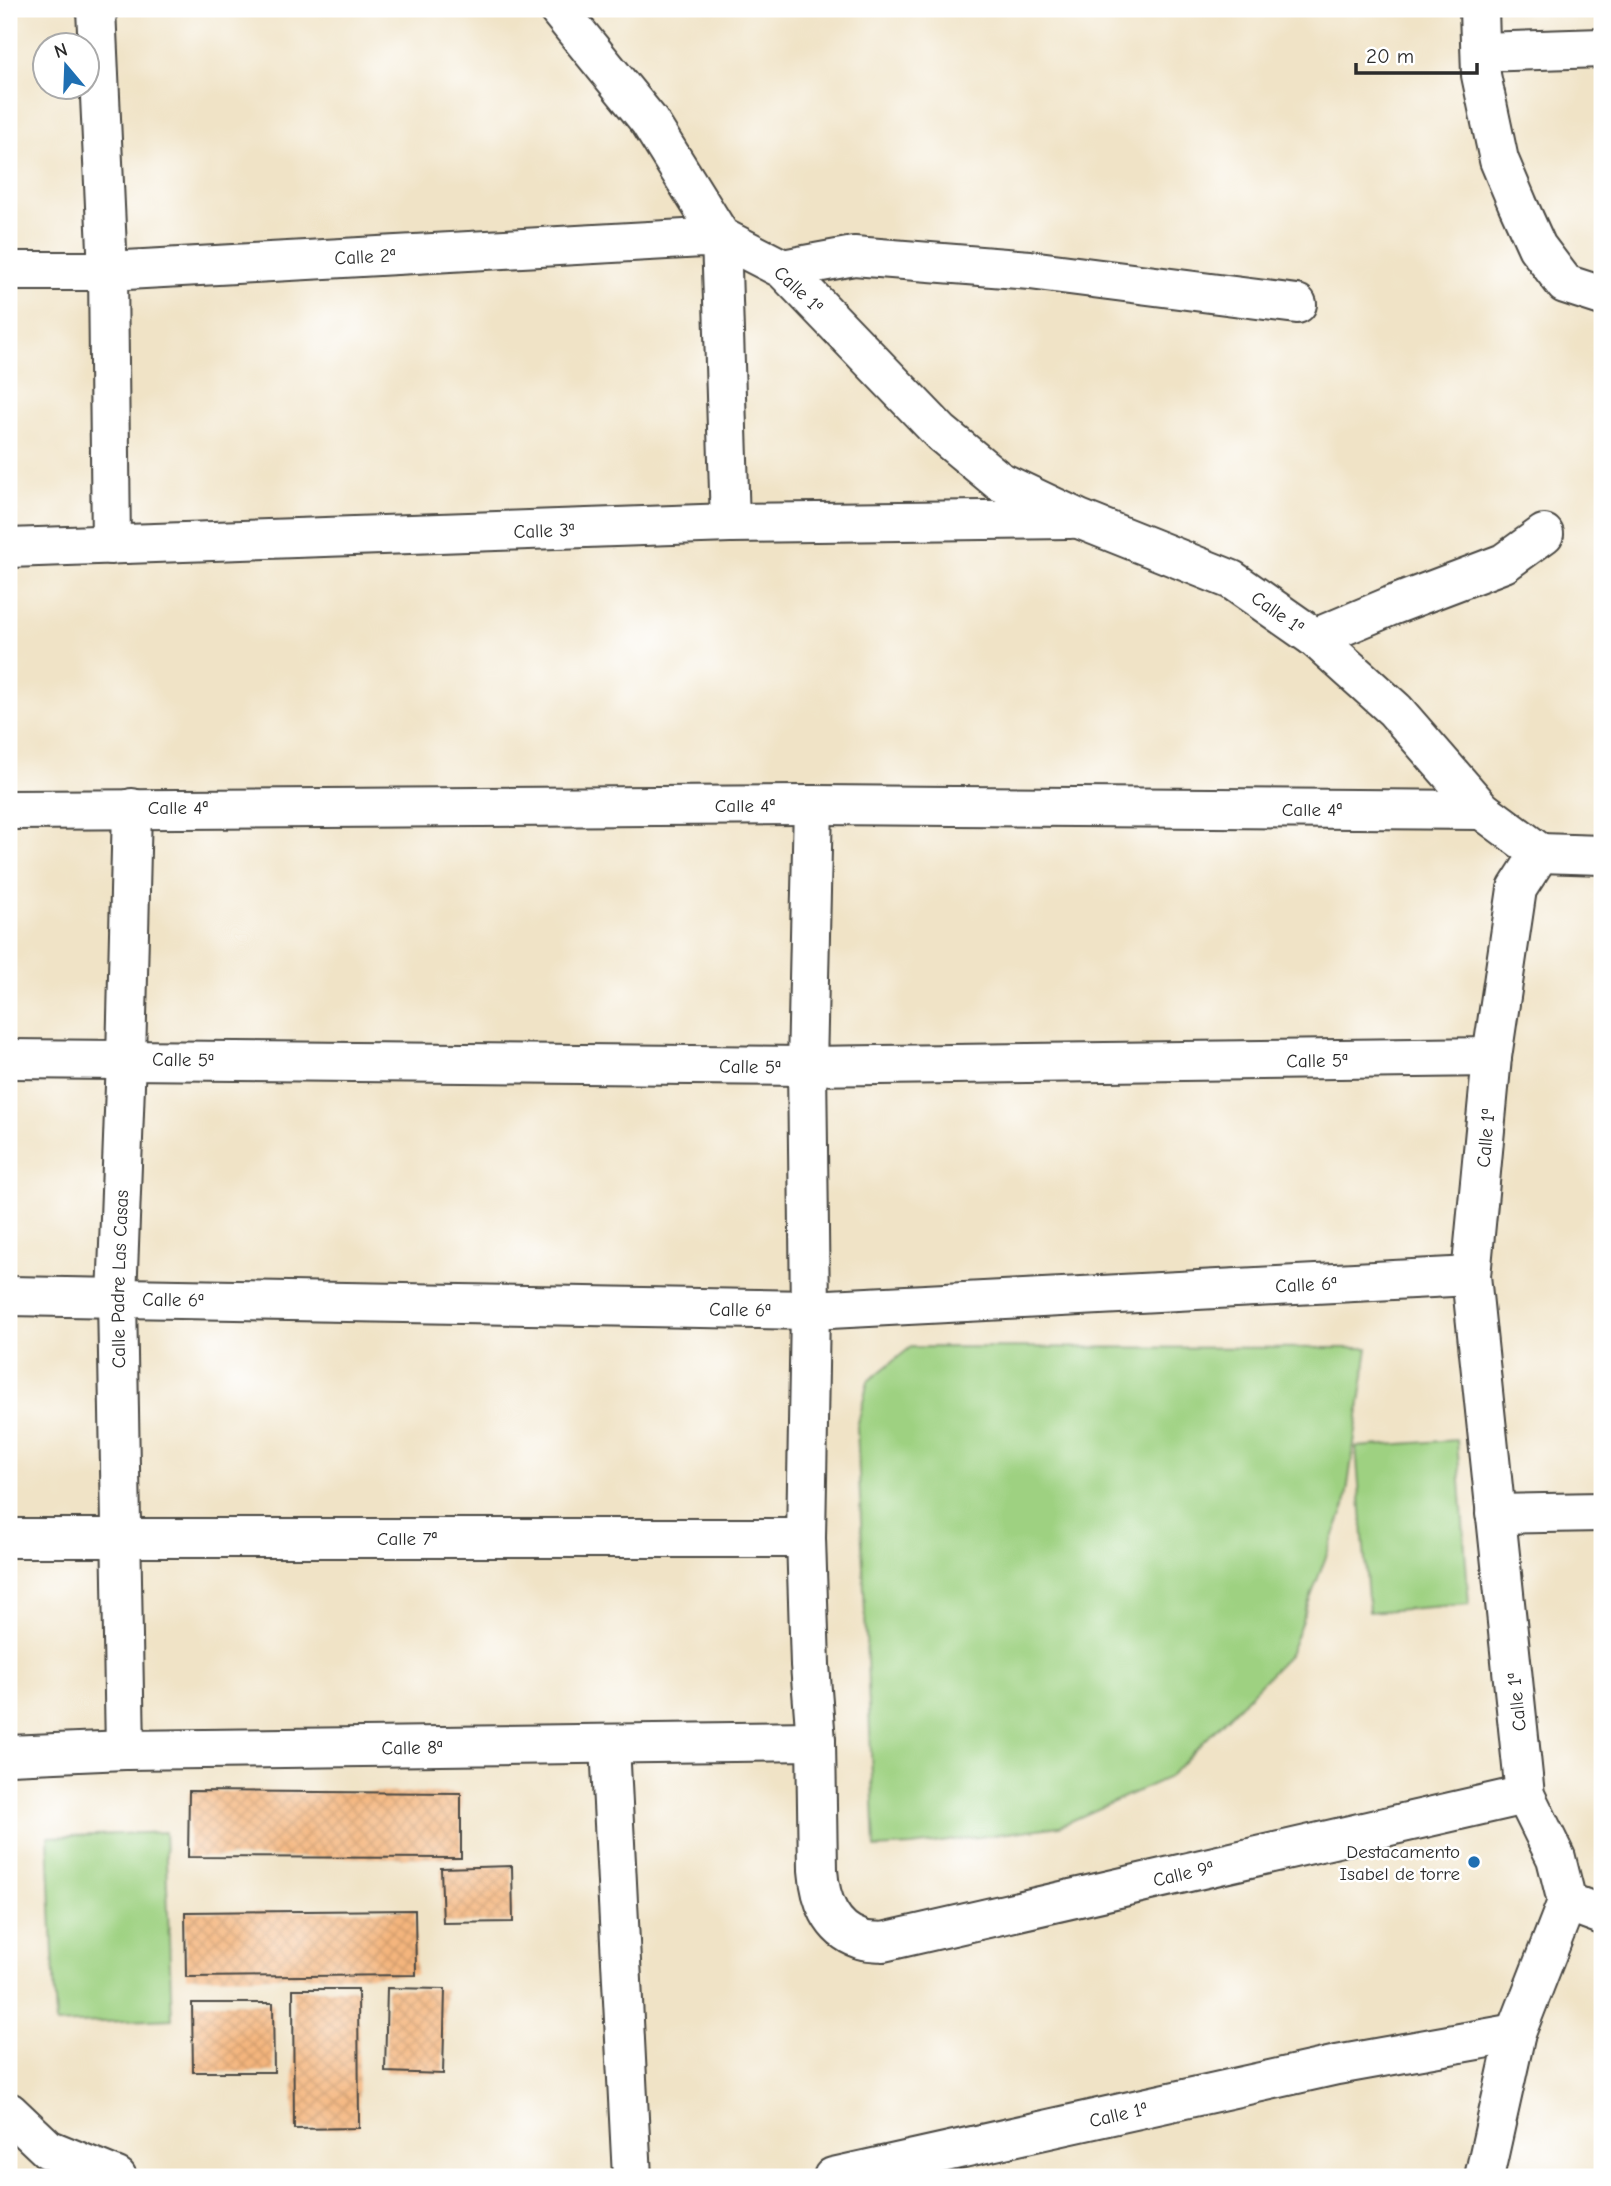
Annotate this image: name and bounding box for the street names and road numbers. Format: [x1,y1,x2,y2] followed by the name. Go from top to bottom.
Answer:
[334,244,397,270] street label: Calle 2ª
[769,262,828,318] street label: Calle 1ª
[513,519,575,543] street label: Calle 3ª
[1247,587,1308,639] street label: Calle 1ª
[715,795,776,817] street label: Calle 4ª
[148,797,209,819] street label: Calle 4ª
[1282,799,1343,821] street label: Calle 4ª
[152,1048,214,1072] street label: Calle 5ª
[1286,1049,1348,1073] street label: Calle 5ª
[719,1055,781,1079] street label: Calle 5ª
[1472,1108,1500,1168] street label: Calle 1ª
[107,1189,133,1369] street label: Calle Padre Las Casas
[1275,1272,1338,1298] street label: Calle 6ª
[142,1288,204,1312] street label: Calle 6ª
[709,1298,771,1322] street label: Calle 6ª
[377,1528,437,1550] street label: Calle 7ª
[1503,1671,1531,1732] street label: Calle 1ª
[381,1736,443,1760] street label: Calle 8ª
[1151,1856,1216,1892] street label: Calle 9ª
[1087,2098,1150,2132] street label: Calle 1ª

